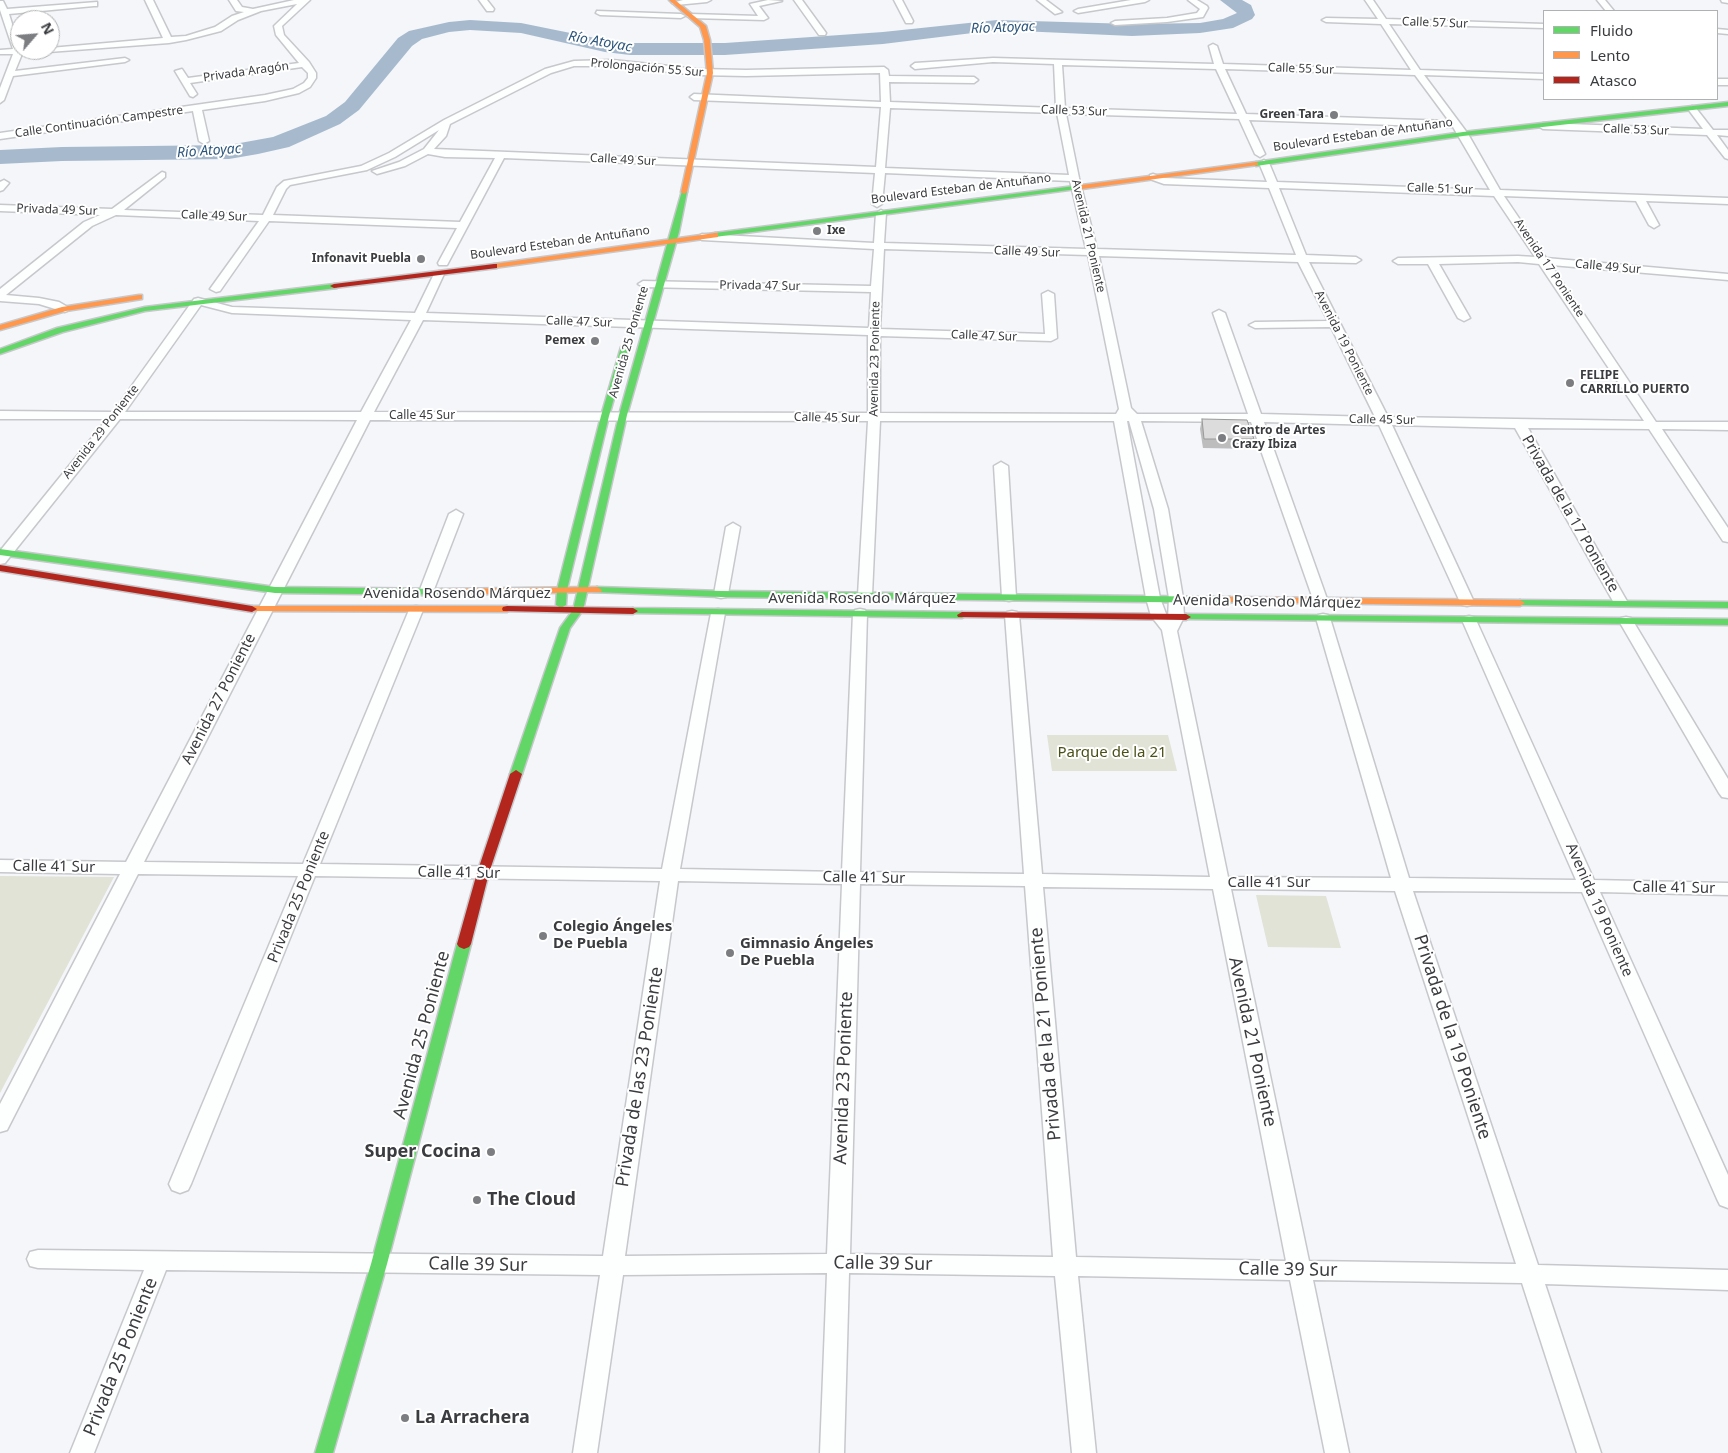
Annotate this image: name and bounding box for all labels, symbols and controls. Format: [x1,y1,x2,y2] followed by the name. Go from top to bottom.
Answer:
[10,10,60,60] north arrow
[1543,10,1718,100] legend
[1402,15,1468,31] street label: Calle 57 Sur
[971,18,1035,38] water label: Río Atoyac
[37,19,59,38] text: N
[1590,20,1633,40] text: Fluido
[567,28,633,56] water label: Río Atoyac
[1590,45,1630,65] text: Lento
[590,56,704,80] street label: Prolongación 55 Sur
[202,59,290,85] street label: Privada Aragón
[1268,61,1334,77] street label: Calle 55 Sur
[1590,70,1637,90] text: Atasco
[14,103,184,141] street label: Calle Continuación Campestre
[1041,103,1107,119] street label: Calle 53 Sur
[1259,108,1324,122] place label: Green Tara
[1328,109,1340,121] marker: Green Tara
[1272,115,1454,155] street label: Boulevard Esteban de Antuñano
[1603,122,1669,138] street label: Calle 53 Sur
[176,140,242,162] water label: Río Atoyac
[590,151,656,169] street label: Calle 49 Sur
[870,171,1052,207] street label: Boulevard Esteban de Antuñano
[1068,178,1108,294] street label: Avenida 21 Poniente
[1407,181,1473,197] street label: Calle 51 Sur
[16,201,98,219] street label: Privada 49 Sur
[181,208,247,224] street label: Calle 49 Sur
[1511,216,1587,320] street label: Avenida 17 Poniente
[469,223,651,263] street label: Boulevard Esteban de Antuñano
[827,224,846,238] place label: Ixe
[811,225,823,237] marker: Ixe
[994,244,1060,260] street label: Calle 49 Sur
[312,252,411,266] place label: Infonavit Puebla
[415,253,427,265] marker: Infonavit Puebla
[1574,257,1642,277] street label: Calle 49 Sur
[719,278,801,294] street label: Privada 47 Sur
[606,285,652,399] street label: Avenida 25 Poniente
[1311,288,1377,398] street label: Avenida 19 Poniente
[867,301,883,417] street label: Avenida 23 Poniente
[546,314,612,330] street label: Calle 47 Sur
[951,328,1017,344] street label: Calle 47 Sur
[545,334,585,348] place label: Pemex
[589,335,601,347] marker: Pemex
[1580,369,1689,397] place label: FELIPE CARRILLO PUERTO
[1564,377,1576,389] marker: FELIPE CARRILLO PUERTO
[60,382,142,482] street label: Avenida 29 Poniente
[389,409,455,423] street label: Calle 45 Sur
[794,410,860,426] street label: Calle 45 Sur
[1349,412,1415,428] street label: Calle 45 Sur
[1232,424,1326,452] place label: Centro de Artes Crazy Ibiza
[1216,432,1228,444] marker: Centro de Artes Crazy Ibiza
[1518,432,1622,596] street label: Privada de la 17 Poniente
[363,585,551,603] street label: Avenida Rosendo Márquez
[768,590,956,608] street label: Avenida Rosendo Márquez
[1173,591,1361,613] street label: Avenida Rosendo Márquez
[178,631,260,767] street label: Avenida 27 Poniente
[1057,744,1167,762] park label: Parque de la 21
[264,828,334,966] street label: Privada 25 Poniente
[1561,840,1637,980] street label: Avenida 19 Poniente
[12,857,96,877] street label: Calle 41 Sur
[417,863,501,883] street label: Calle 41 Sur
[822,868,906,888] street label: Calle 41 Sur
[1228,874,1310,892] street label: Calle 41 Sur
[1632,878,1716,898] street label: Calle 41 Sur
[553,918,672,953] place label: Colegio Ángeles De Puebla
[1026,926,1066,1142] street label: Privada de la 21 Poniente
[537,930,549,942] marker: Colegio Ángeles De Puebla
[1409,932,1495,1142] street label: Privada de la 19 Poniente
[740,935,874,970] place label: Gimnasio Ángeles De Puebla
[724,947,736,959] marker: Gimnasio Ángeles De Puebla
[389,949,455,1121] street label: Avenida 25 Poniente
[1223,955,1281,1129] street label: Avenida 21 Poniente
[612,965,668,1189] street label: Privada de las 23 Poniente
[830,991,858,1165] street label: Avenida 23 Poniente
[365,1141,481,1163] place label: Super Cocina
[485,1146,497,1158] marker: Super Cocina
[487,1189,576,1211] place label: The Cloud
[471,1194,483,1206] marker: The Cloud
[833,1252,933,1276] street label: Calle 39 Sur
[428,1253,528,1277] street label: Calle 39 Sur
[1238,1258,1338,1282] street label: Calle 39 Sur
[79,1275,163,1439] street label: Privada 25 Poniente
[415,1407,530,1429] place label: La Arrachera
[399,1412,411,1424] marker: La Arrachera

